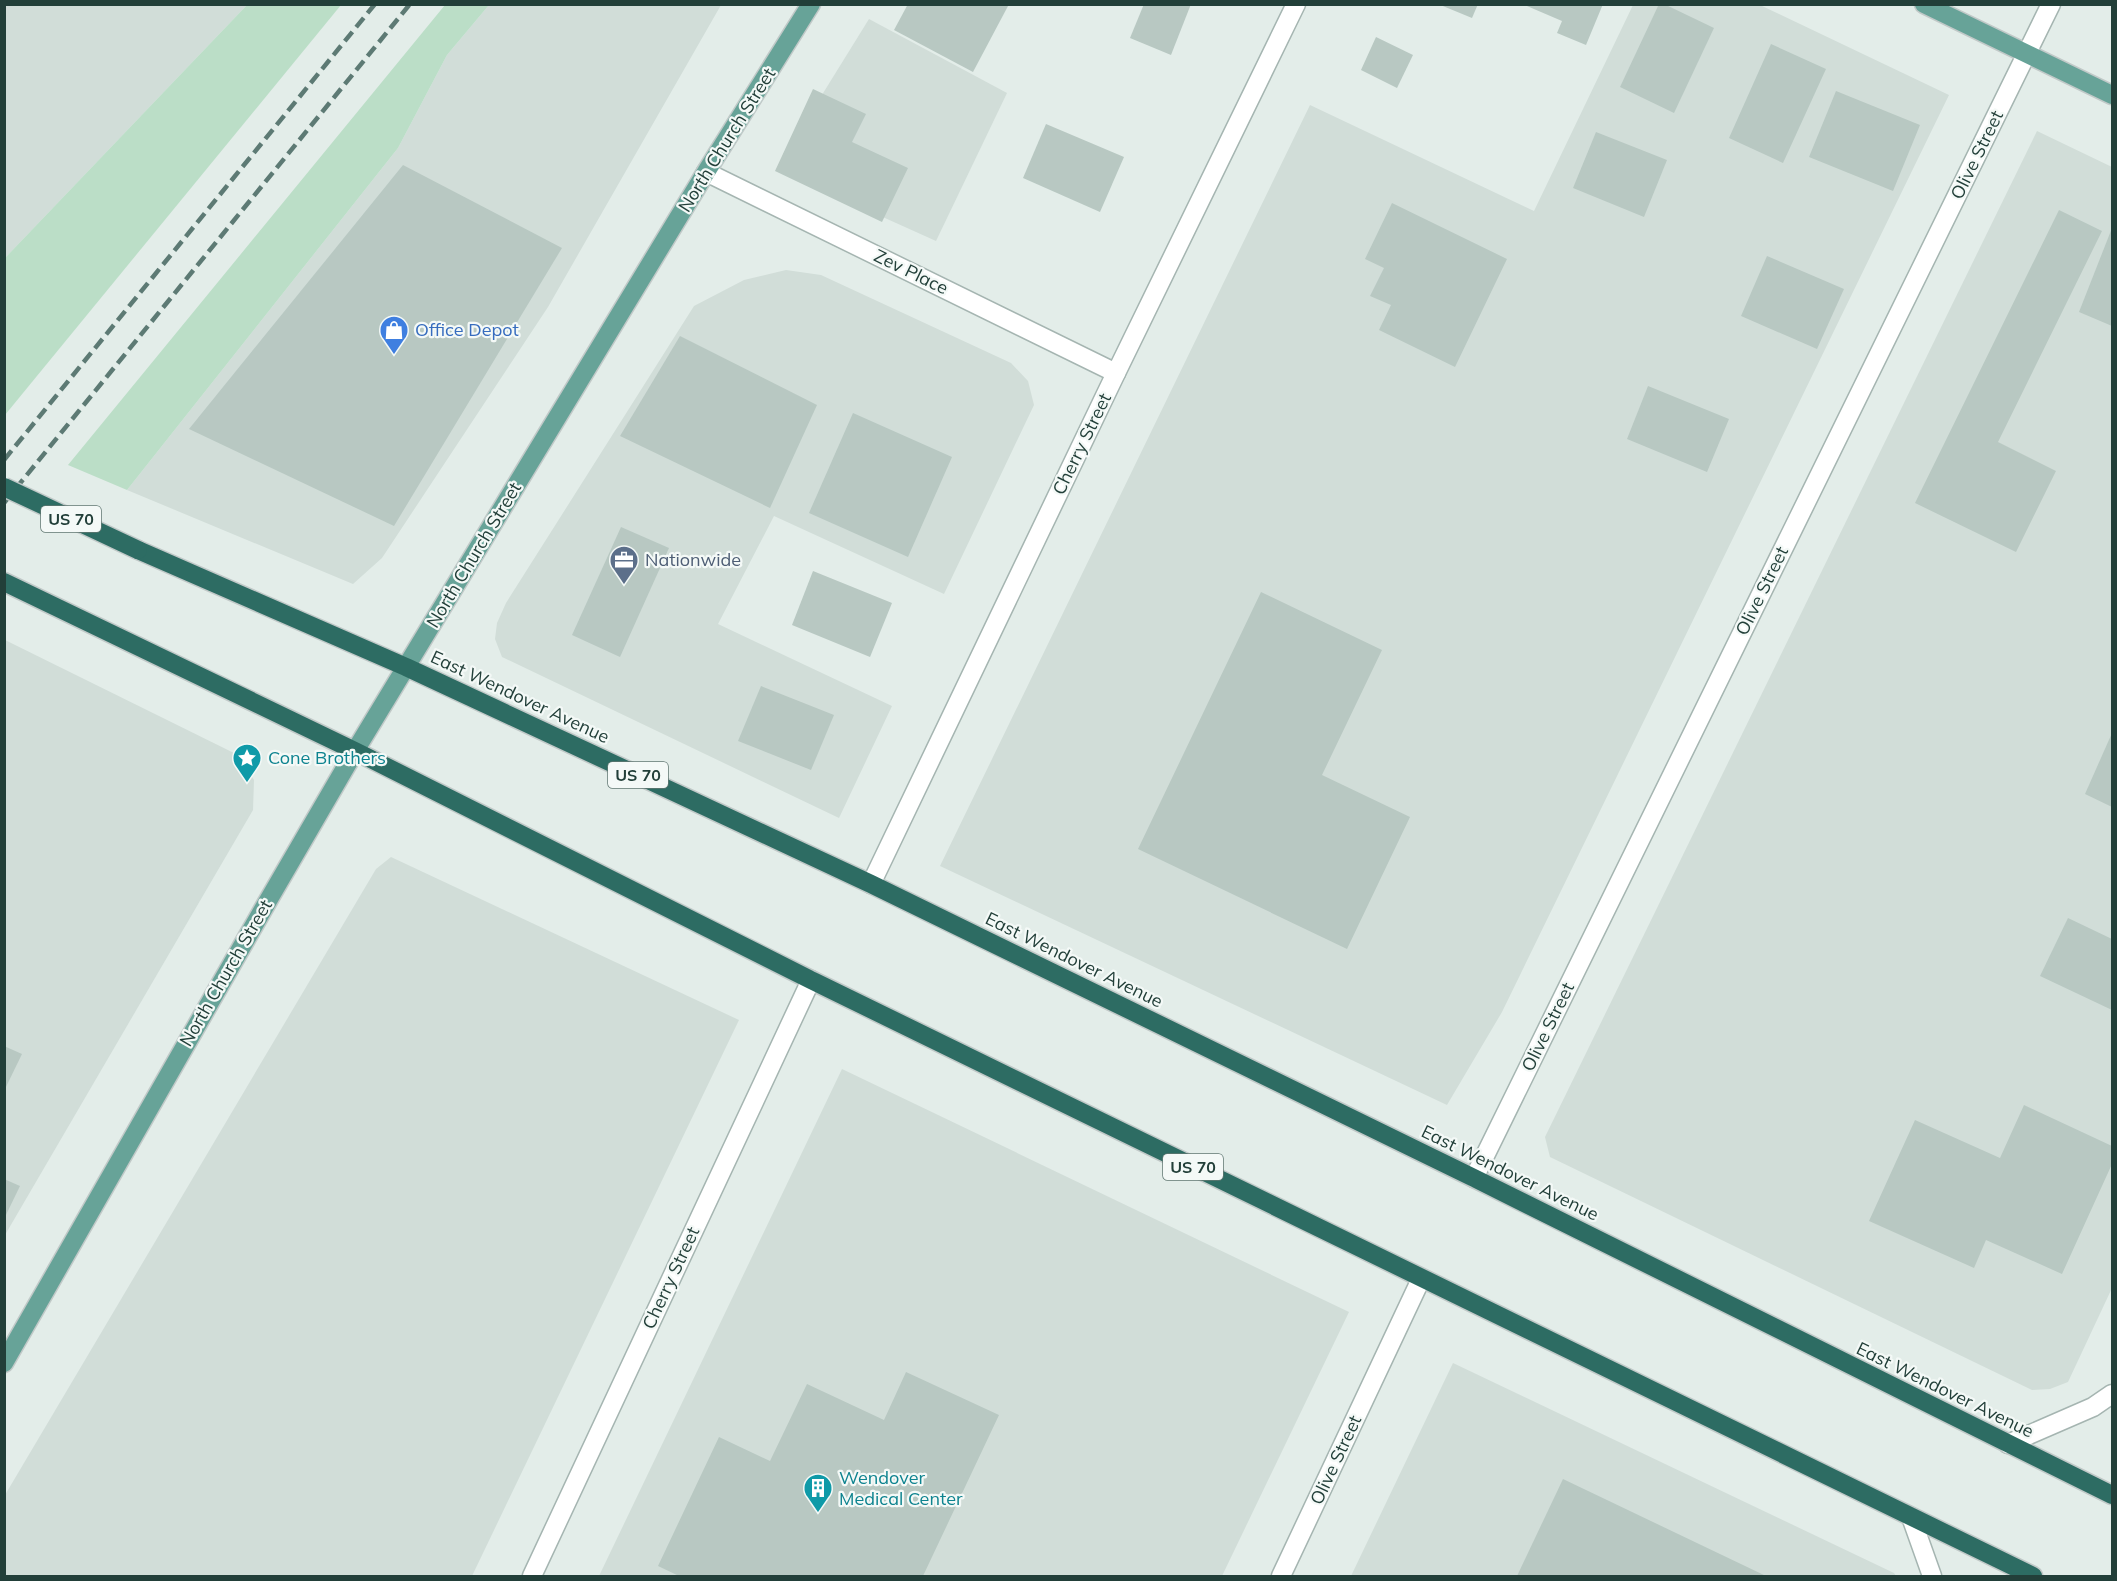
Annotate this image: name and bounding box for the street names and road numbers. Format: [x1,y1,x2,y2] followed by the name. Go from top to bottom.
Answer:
[673,63,780,216] street label: North Church Street
[1945,107,2008,203] street label: Olive Street
[870,244,952,299] street label: Zev Place
[1047,389,1116,498] street label: Cherry Street
[421,478,526,632] street label: North Church Street
[41,506,101,532] road number: US 70
[1730,543,1793,639] street label: Olive Street
[427,645,613,748] street label: East Wendover Avenue
[608,762,668,788] road number: US 70
[174,895,277,1050] street label: North Church Street
[982,907,1167,1013] street label: East Wendover Avenue
[1516,979,1579,1075] street label: Olive Street
[1418,1120,1603,1226] street label: East Wendover Avenue
[1163,1154,1223,1180] road number: US 70
[637,1223,704,1333] street label: Cherry Street
[1853,1337,2038,1443] street label: East Wendover Avenue
[1305,1411,1366,1508] street label: Olive Street

